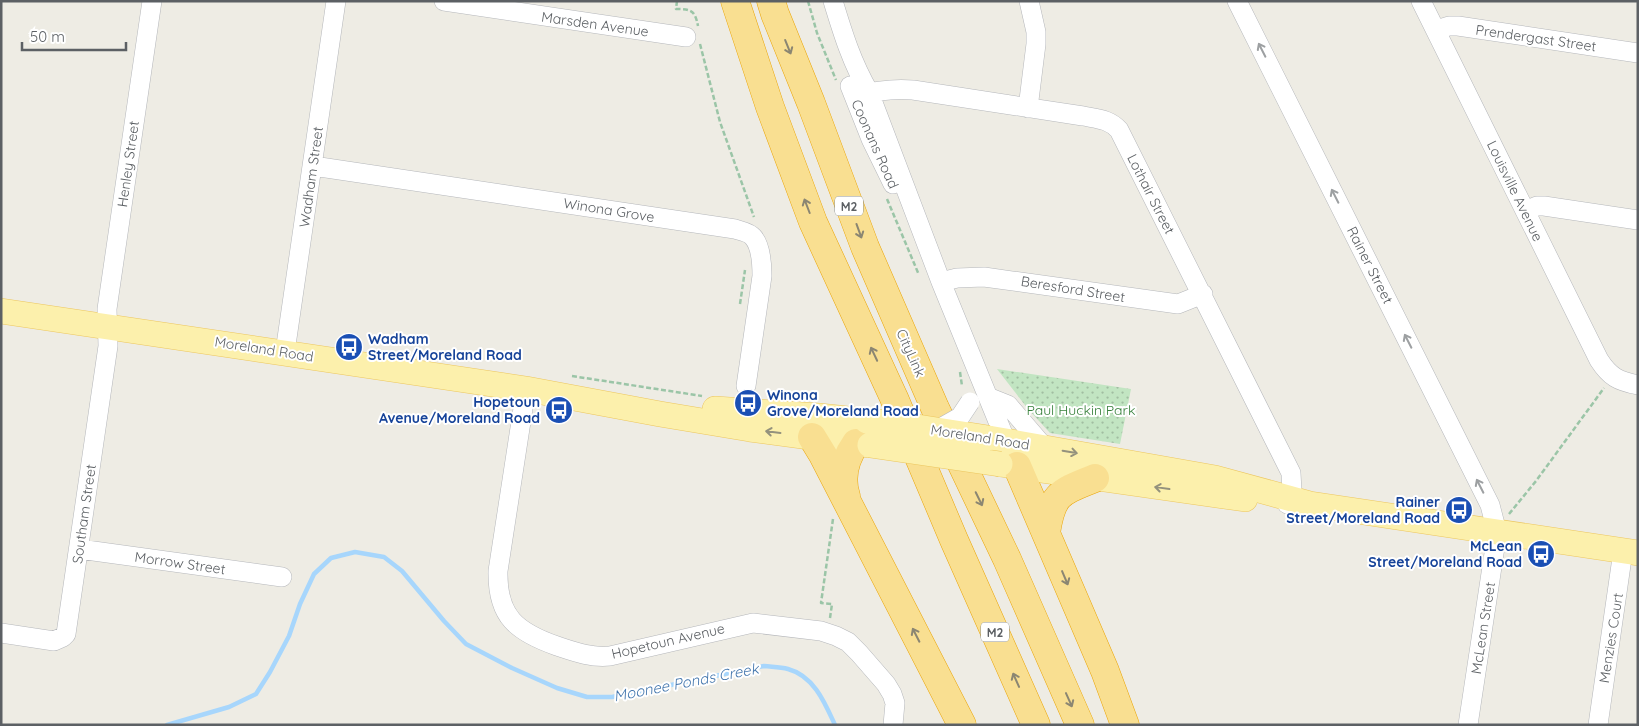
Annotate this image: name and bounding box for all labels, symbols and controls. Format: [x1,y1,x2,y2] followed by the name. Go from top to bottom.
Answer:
[540,8,650,40] street label: Marsden Avenue
[22,20,126,52] scale bar
[1475,21,1598,55] street label: Prendergast Street
[30,27,65,46] text: 50 m
[784,39,793,54] one-way arrow
[1257,43,1267,58] one-way arrow
[847,97,903,191] street label: Coonans Road
[113,119,143,208] street label: Henley Street
[295,125,327,229] street label: Wadham Street
[1483,138,1547,244] street label: Louisville Avenue
[1123,151,1179,237] street label: Lothair Street
[1330,188,1340,203] one-way arrow
[562,194,656,226] street label: Winona Grove
[835,197,863,216] road number: M2
[802,198,811,214] one-way arrow
[855,223,864,239] one-way arrow
[1343,223,1397,307] street label: Rainer Street
[1020,272,1127,306] street label: Beresford Street
[892,326,930,380] street label: CityLink
[368,330,522,364] place label: Wadham Street/Moreland Road
[213,332,315,366] street label: Moreland Road
[334,332,364,362] bus stop icon: Wadham Street/Moreland Road
[1403,334,1412,349] one-way arrow
[868,347,878,362] one-way arrow
[767,386,919,420] place label: Winona Grove/Moreland Road
[733,388,763,418] bus stop icon: Winona Grove/Moreland Road
[379,393,540,427] place label: Hopetoun Avenue/Moreland Road
[544,395,574,425] bus stop icon: Hopetoun Avenue/Moreland Road
[1027,401,1135,419] park label: Paul Huckin Park
[929,420,1031,454] street label: Moreland Road
[765,427,781,437] one-way arrow
[1062,447,1078,457] one-way arrow
[68,463,100,565] street label: Southam Street
[1475,479,1485,494] one-way arrow
[1154,483,1170,493] one-way arrow
[974,491,984,506] one-way arrow
[1286,493,1440,527] place label: Rainer Street/Moreland Road
[1444,495,1474,525] bus stop icon: Rainer Street/Moreland Road
[1368,537,1522,571] place label: McLean Street/Moreland Road
[1526,539,1556,569] bus stop icon: McLean Street/Moreland Road
[133,548,227,578] street label: Morrow Street
[1061,570,1070,585] one-way arrow
[1467,580,1499,675] street label: McLean Street
[1595,591,1627,684] street label: Menzies Court
[610,619,727,663] street label: Hopetoun Avenue
[981,622,1009,642] road number: M2
[911,628,921,643] one-way arrow
[612,658,762,705] water label: Moonee Ponds Creek
[1010,673,1020,688] one-way arrow
[1065,692,1075,707] one-way arrow

